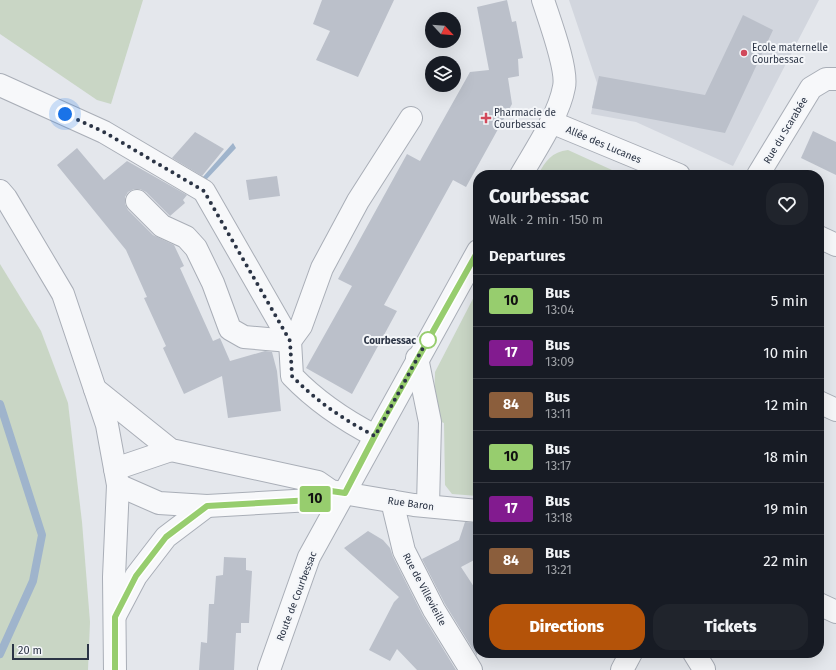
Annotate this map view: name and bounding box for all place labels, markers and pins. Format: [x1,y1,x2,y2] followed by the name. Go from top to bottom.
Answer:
[752,42,828,66] place label: Ecole maternelle Courbessac
[739,48,749,58] marker: Ecole maternelle Courbessac
[494,107,556,131] place label: Pharmacie de Courbessac
[481,113,491,123] marker: Pharmacie de Courbessac
[419,331,437,349] marker: Courbessac
[364,335,416,347] place label: Courbessac

